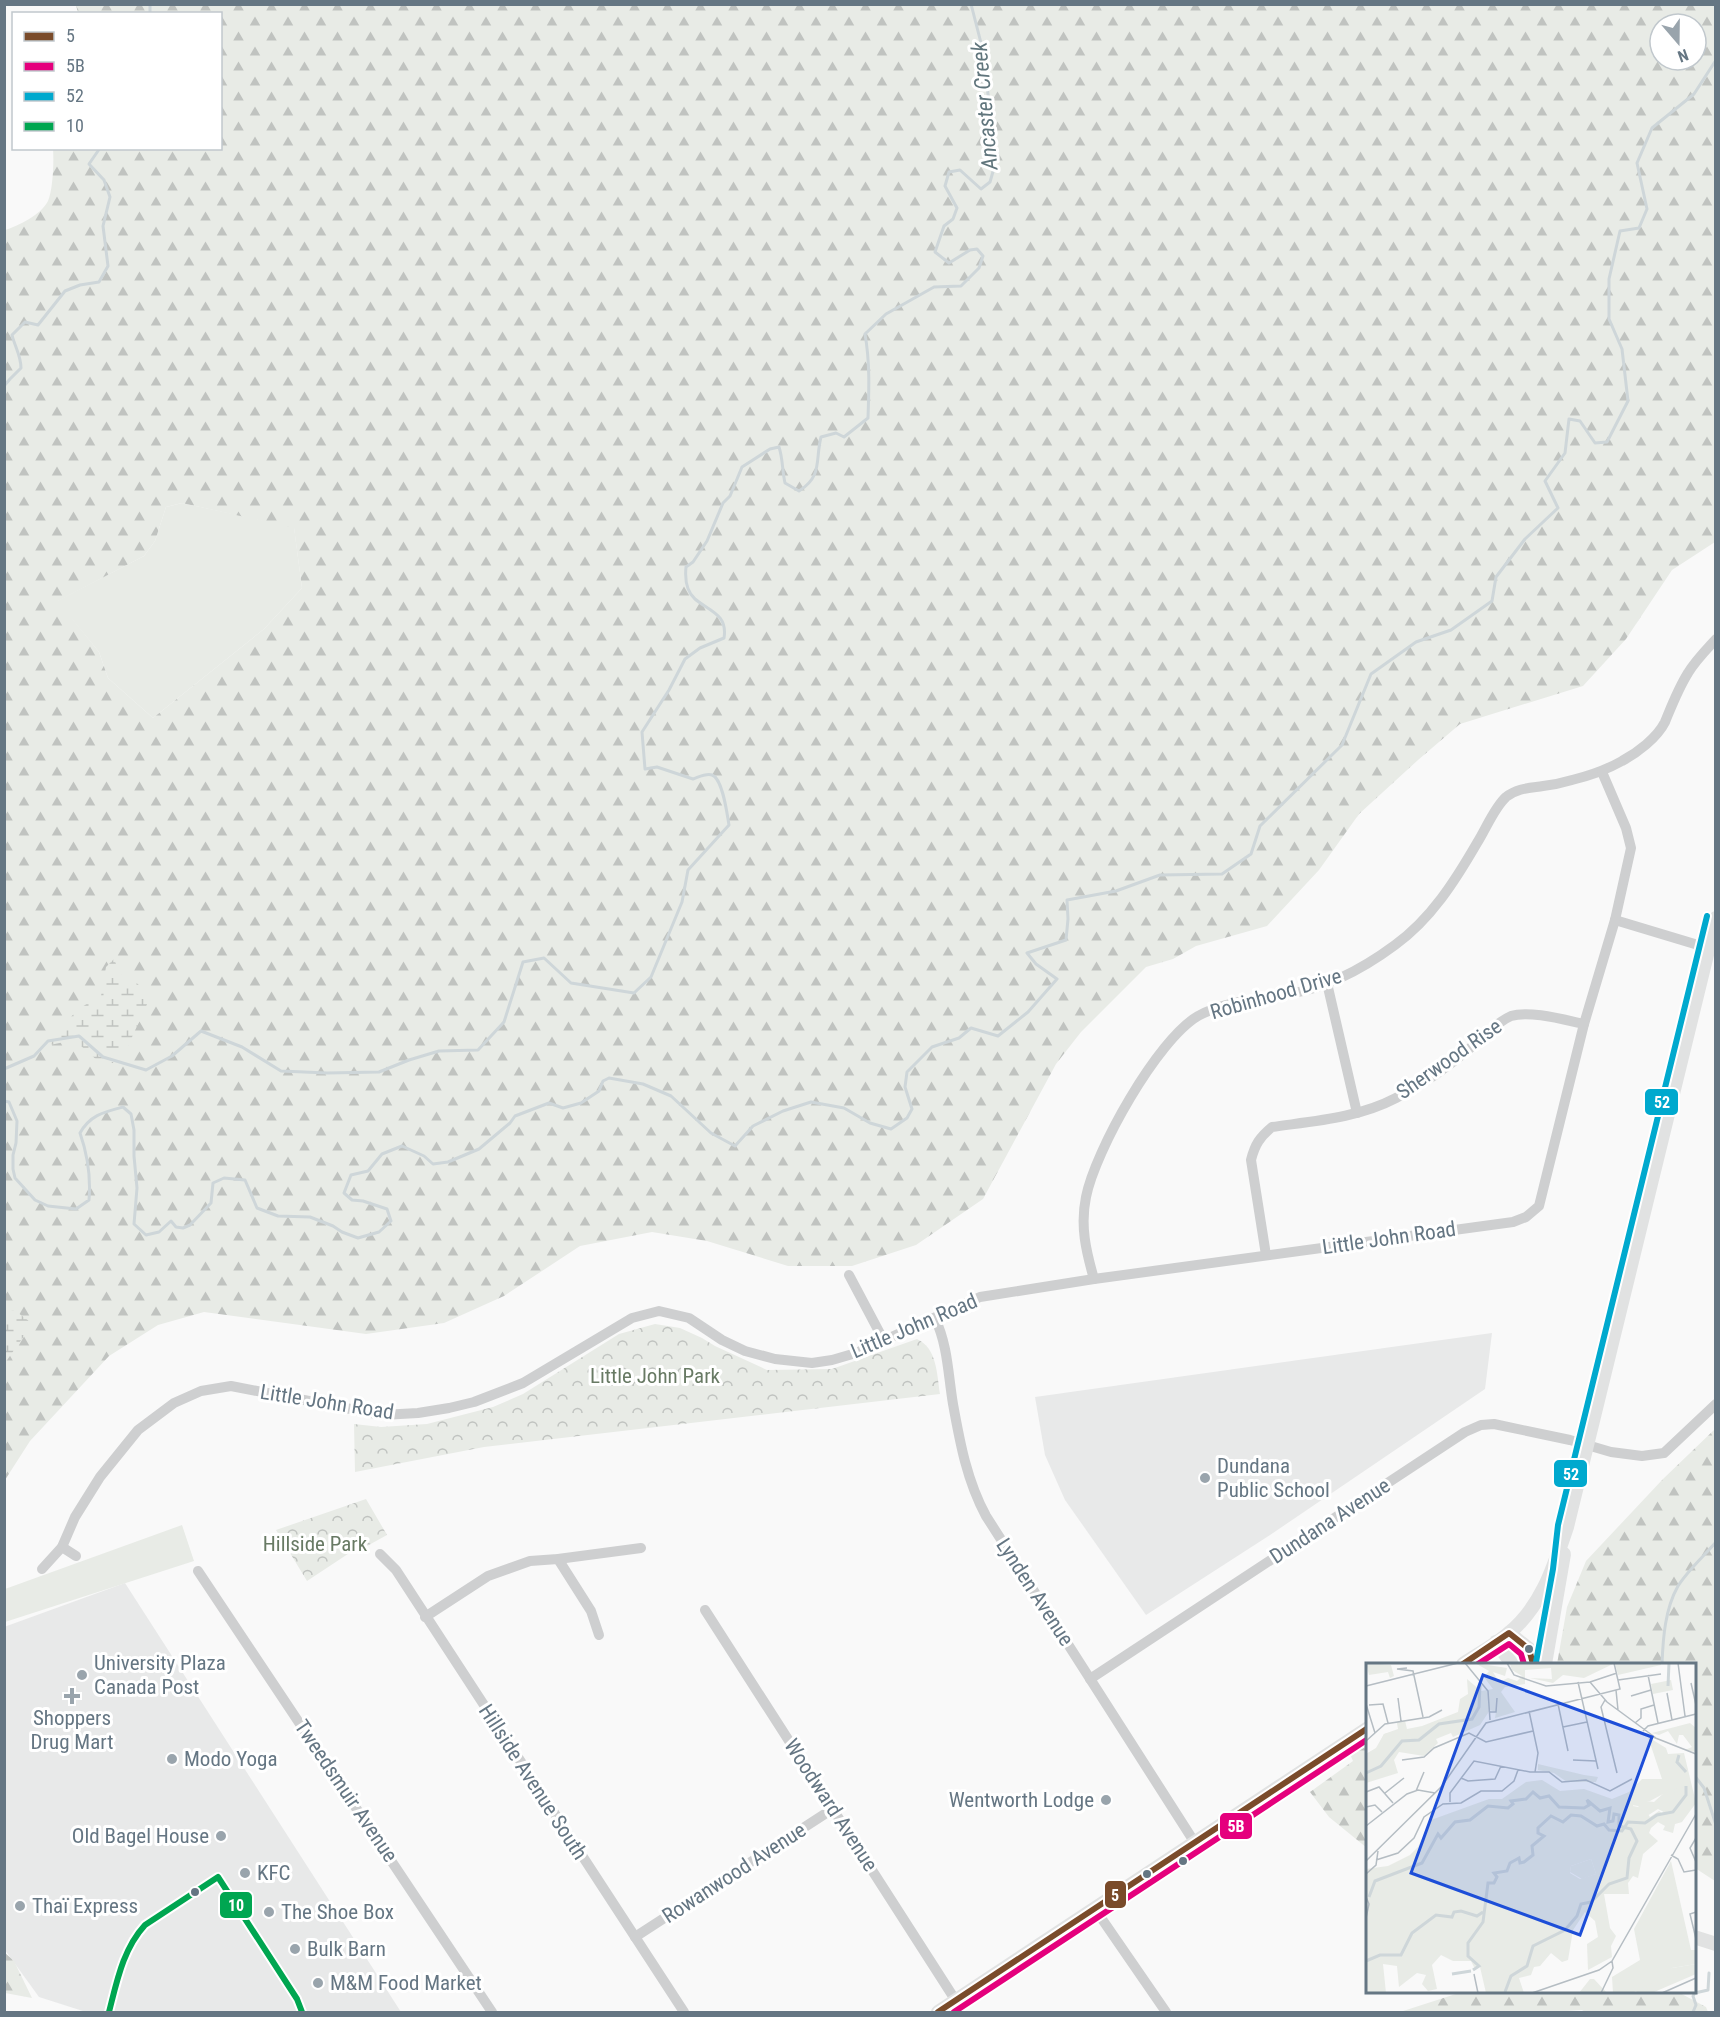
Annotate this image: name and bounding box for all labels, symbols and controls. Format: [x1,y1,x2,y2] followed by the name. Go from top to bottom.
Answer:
[12,12,222,150] legend
[1648,12,1708,72] north arrow
[66,25,75,46] text: 5
[966,41,1003,172] water label: Ancaster Creek
[1675,45,1691,66] text: N
[66,55,85,76] text: 5B
[66,85,84,106] text: 52
[66,115,84,136] text: 10
[1208,964,1345,1024] street label: Robinhood Drive
[1392,1014,1506,1104] street label: Sherwood Rise
[1644,1088,1679,1116] line badge: 52
[1654,1093,1670,1112] text: 52
[1321,1217,1457,1259] street label: Little John Road
[847,1289,981,1363] street label: Little John Road
[590,1364,721,1388] park label: Little John Park
[259,1380,395,1424] street label: Little John Road
[1217,1454,1330,1502] place label: Dundana Public School
[1553,1459,1588,1488] line badge: 52
[1563,1465,1579,1484] text: 52
[1198,1471,1212,1485] marker: Dundana Public School
[1265,1473,1395,1569] street label: Dundana Avenue
[263,1532,368,1556] park label: Hillside Park
[991,1534,1079,1650] street label: Lynden Avenue
[1523,1643,1535,1655] unlabelled marker
[94,1651,226,1699] place label: University Plaza Canada Post
[1366,1663,1696,1993] inset map
[75,1668,89,1682] marker: University Plaza Canada Post
[65,1689,79,1703] marker: Shoppers Drug Mart
[474,1700,592,1864] street label: Hillside Avenue South
[31,1706,113,1754] place label: Shoppers Drug Mart
[290,1715,402,1867] street label: Tweedsmuir Avenue
[779,1734,883,1876] street label: Woodward Avenue
[184,1747,278,1771] place label: Modo Yoga
[165,1752,179,1766] marker: Modo Yoga
[949,1788,1094,1812] place label: Wentworth Lodge
[1099,1793,1113,1807] marker: Wentworth Lodge
[1219,1812,1253,1840] line badge: 5B
[1227,1817,1245,1836] text: 5B
[658,1818,810,1928] street label: Rowanwood Avenue
[72,1824,209,1848] place label: Old Bagel House
[214,1829,228,1843] marker: Old Bagel House
[1177,1855,1189,1867] unlabelled marker
[257,1861,290,1885] place label: KFC
[238,1866,252,1880] marker: KFC
[1141,1868,1153,1880] unlabelled marker
[1104,1880,1127,1909] line badge: 5
[189,1886,201,1898] unlabelled marker
[1111,1886,1119,1905] text: 5
[219,1891,253,1919] line badge: 10
[32,1894,138,1918] place label: Thaï Express
[228,1896,244,1915] text: 10
[13,1899,27,1913] marker: Thaï Express
[281,1900,394,1924] place label: The Shoe Box
[262,1905,276,1919] marker: The Shoe Box
[307,1937,386,1961] place label: Bulk Barn
[288,1942,302,1956] marker: Bulk Barn
[330,1971,482,1995] place label: M&M Food Market
[311,1976,325,1990] marker: M&M Food Market

